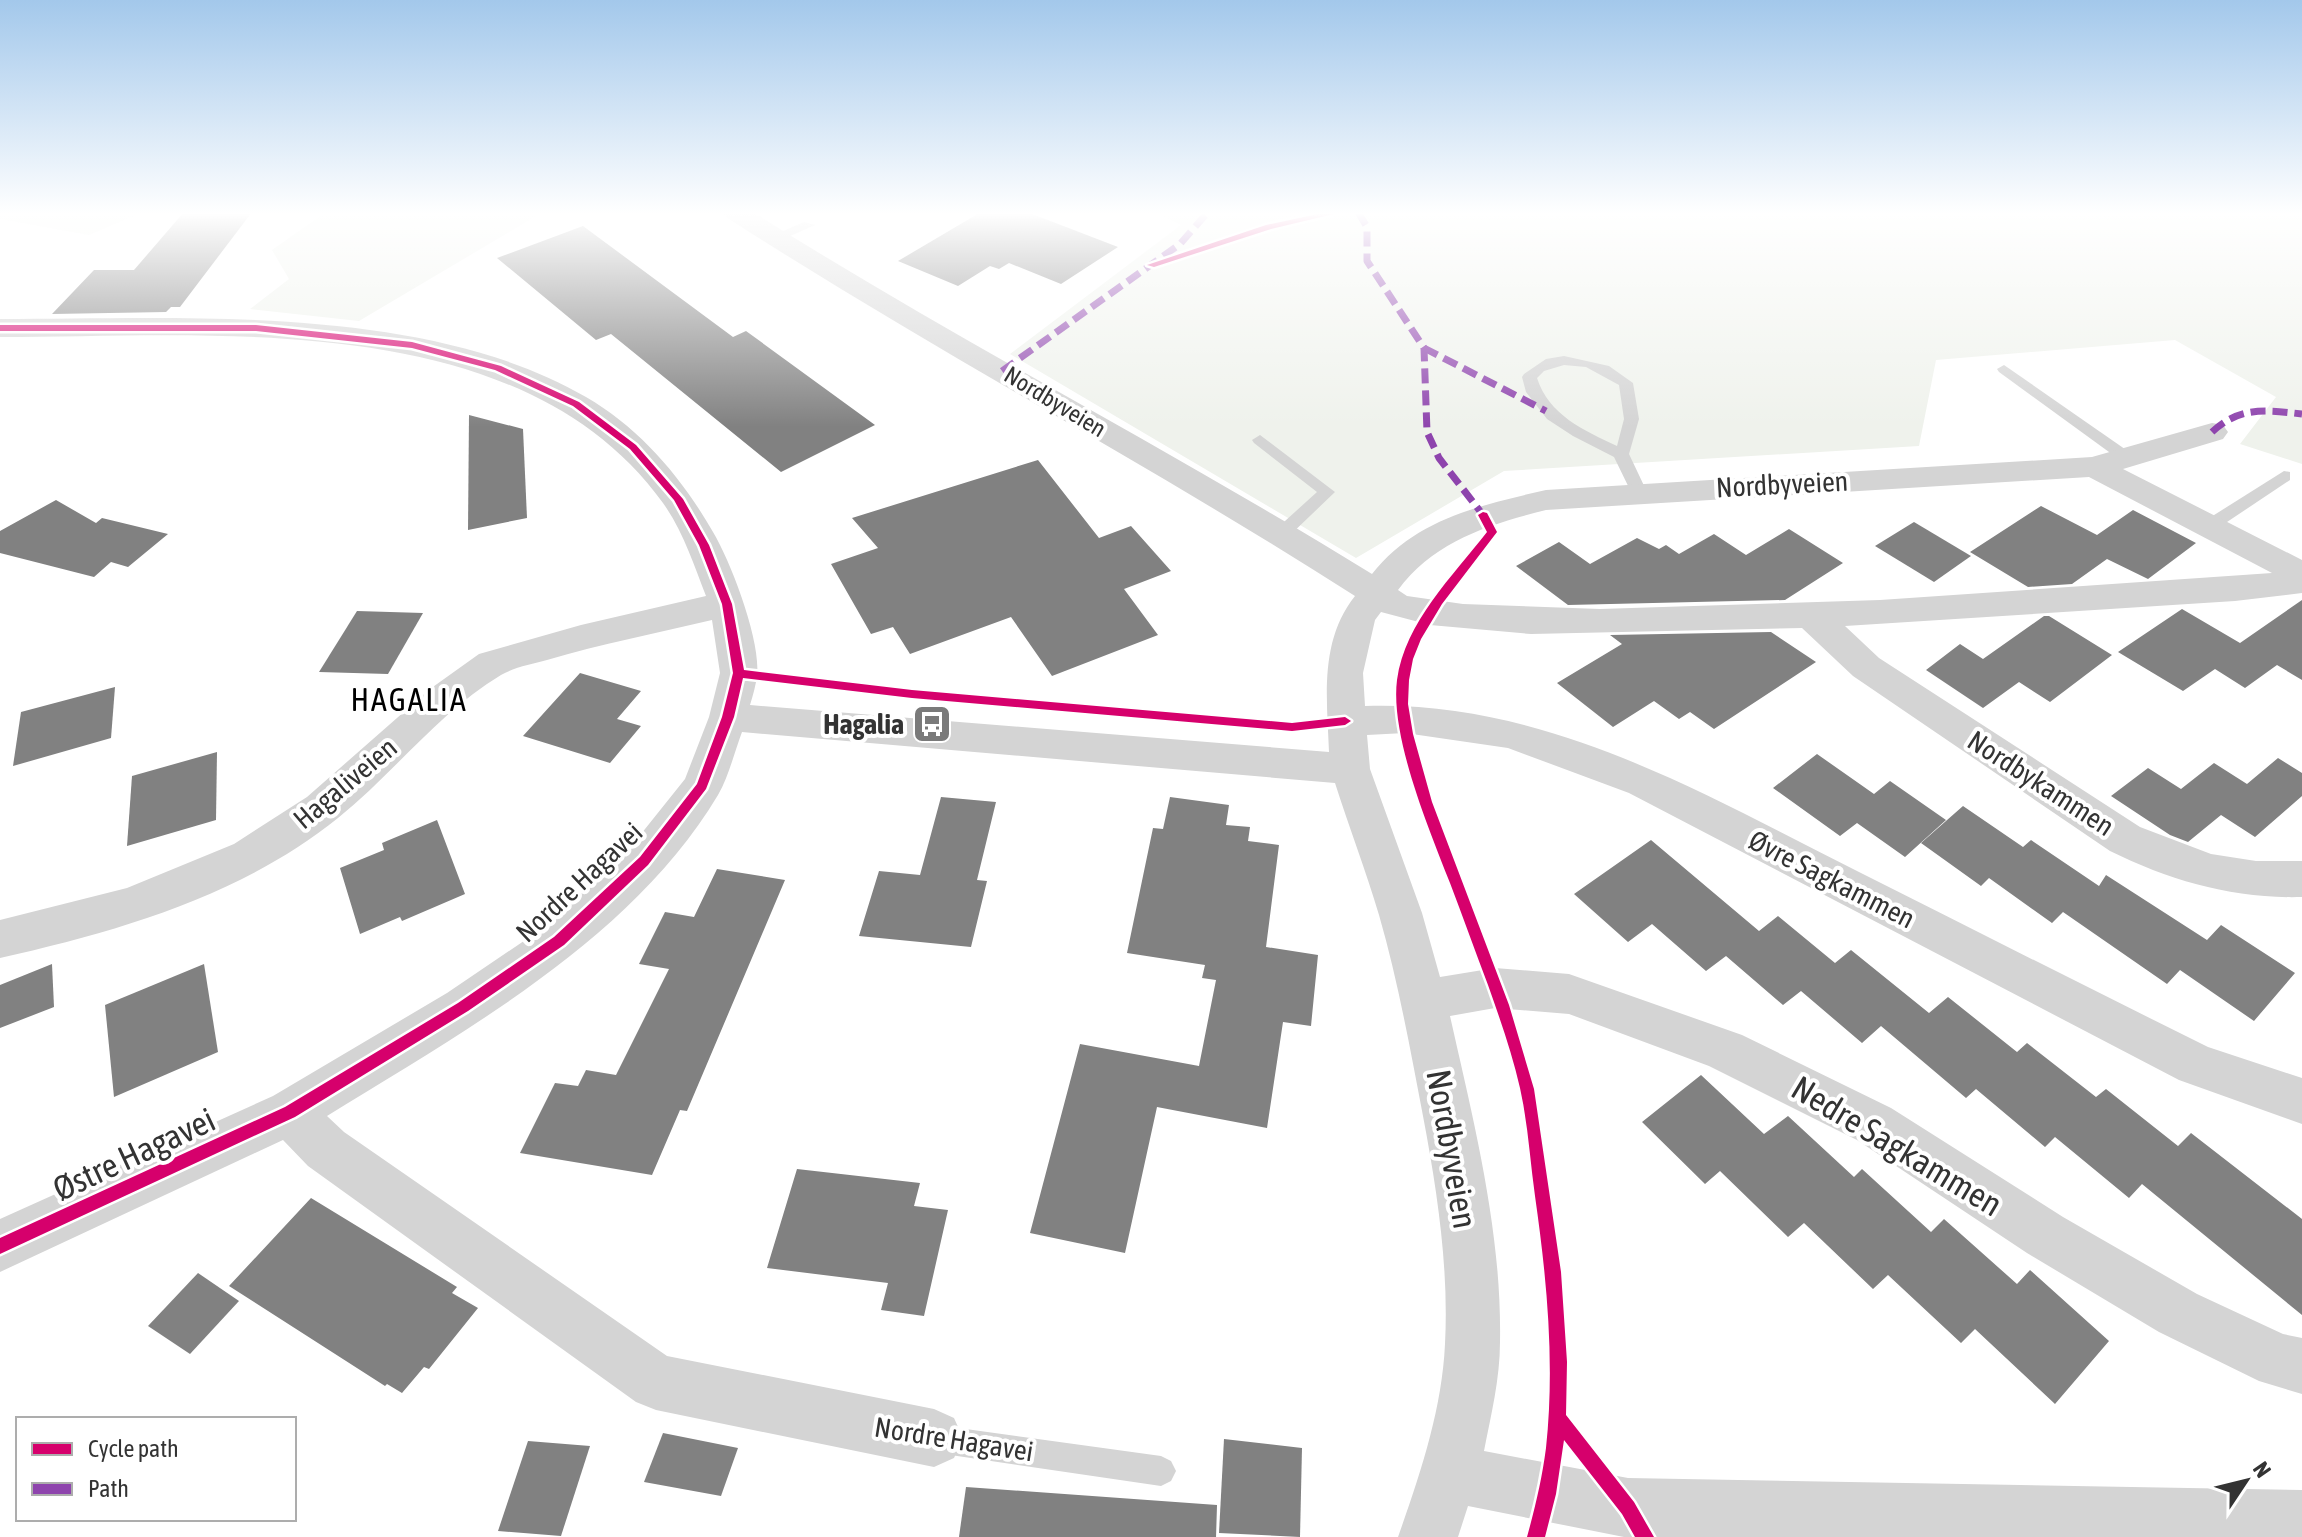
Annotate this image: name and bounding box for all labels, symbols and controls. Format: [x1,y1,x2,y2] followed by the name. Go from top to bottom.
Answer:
[1000,361,1111,442] street label: Nordbyveien
[1715,465,1849,503] street label: Nordbyveien
[350,681,468,718] district label: HAGALIA
[911,703,953,745] bus stop icon: Hagalia
[823,708,904,740] place label: Hagalia
[1962,724,2120,842] street label: Nordbykammen
[287,731,403,835] street label: Hagaliveien
[509,816,649,948] street label: Nordre Hagavei
[1744,824,1920,934] street label: Øvre Sagkammen
[1419,1066,1486,1231] street label: Nordbyveien
[1785,1068,2009,1224] street label: Nedre Sagkammen
[47,1099,221,1208] street label: Østre Hagavei
[872,1411,1036,1467] street label: Nordre Hagavei
[16,1417,296,1521] legend
[88,1435,179,1462] text: Cycle path
[2206,1441,2286,1521] north arrow
[2248,1457,2277,1482] text: N
[88,1475,129,1502] text: Path

